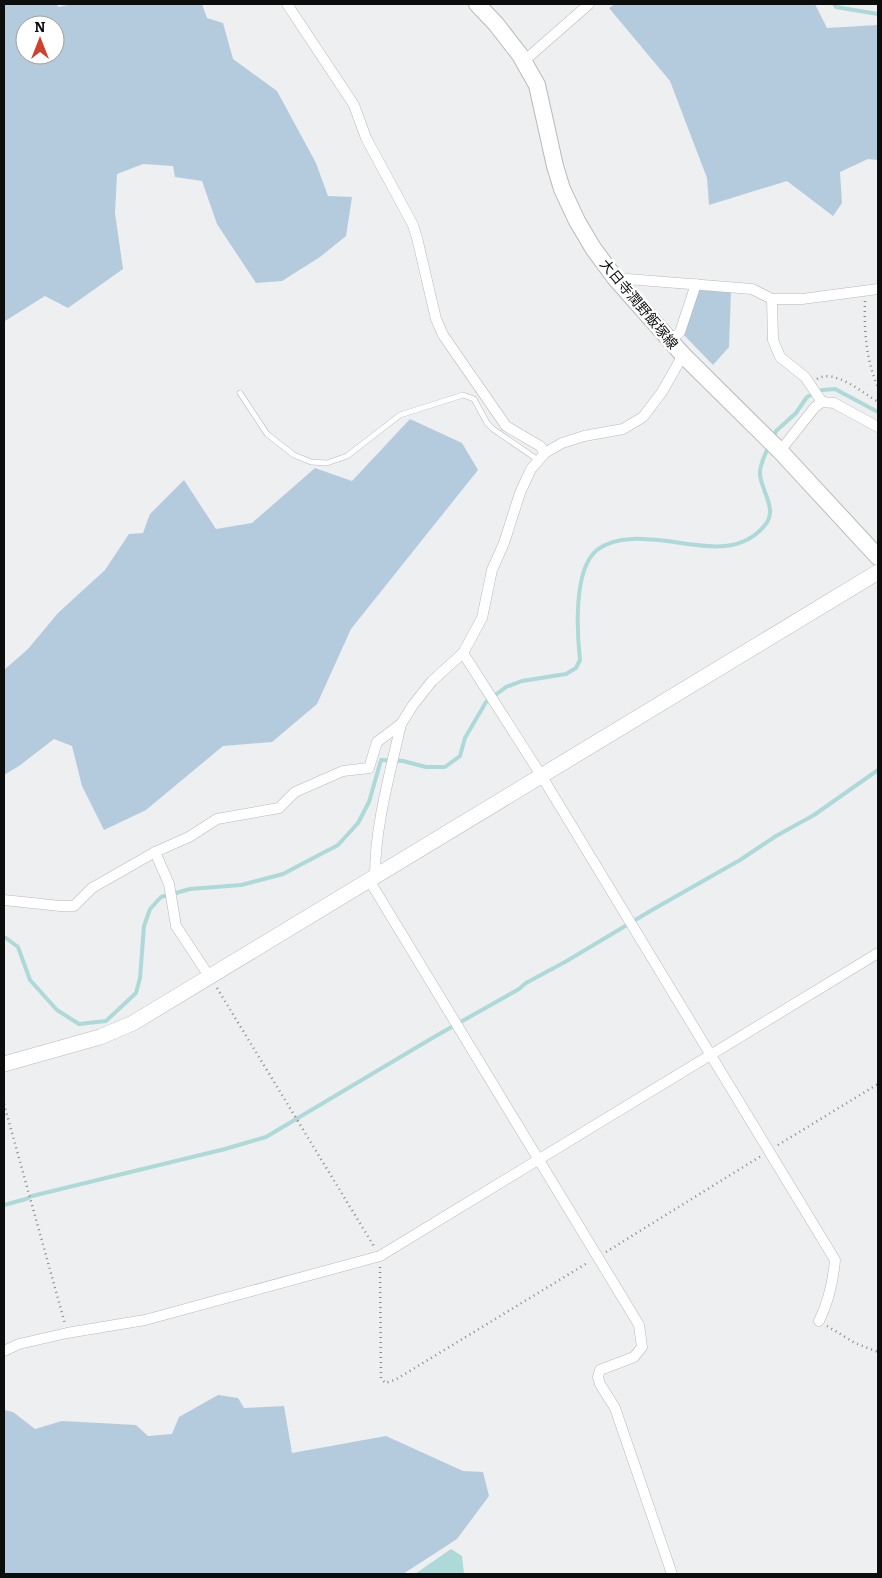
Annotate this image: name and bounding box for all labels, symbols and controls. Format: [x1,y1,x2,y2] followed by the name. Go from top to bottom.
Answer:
[15,15,65,65] north arrow
[35,19,46,36] text: N
[596,256,681,353] street label: 大日寺潤野飯塚線

